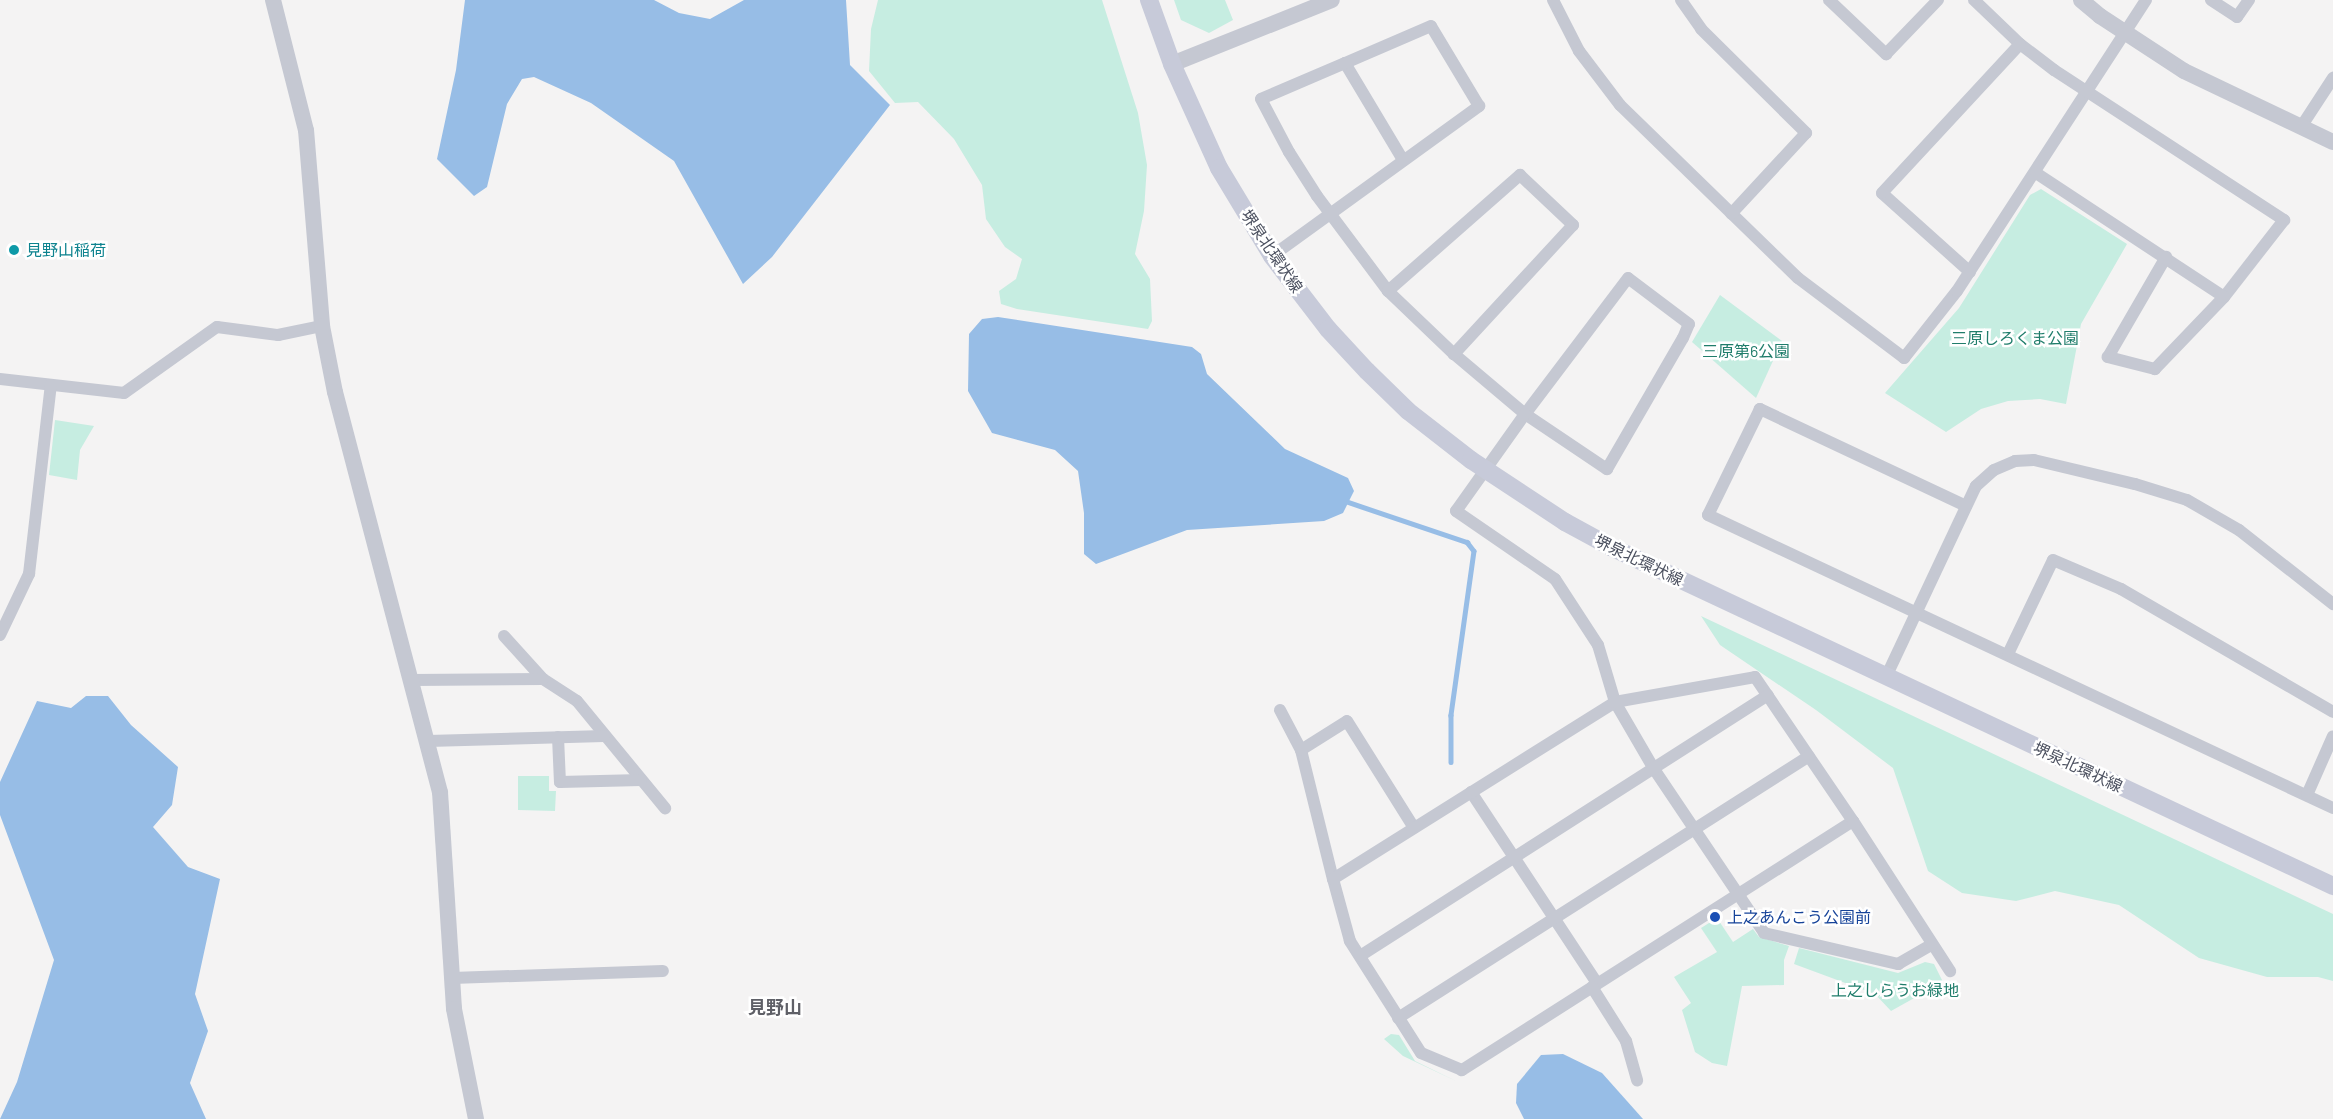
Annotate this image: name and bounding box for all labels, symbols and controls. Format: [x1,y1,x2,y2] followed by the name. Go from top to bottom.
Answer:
[1237,206,1307,296] street label: 堺泉北環状線
[26,240,106,260] place label: 見野山稲荷
[7,243,21,257] marker: 見野山稲荷
[1951,328,2079,348] park label: 三原しろくま公園
[1702,341,1790,361] park label: 三原第6公園
[1592,530,1686,590] street label: 堺泉北環状線
[2030,738,2126,796] street label: 堺泉北環状線
[1727,907,1871,927] place label: 上之あんこう公園前
[1708,910,1722,924] marker: 上之あんこう公園前
[1831,980,1959,1000] park label: 上之しらうお緑地
[748,996,802,1018] district label: 見野山

